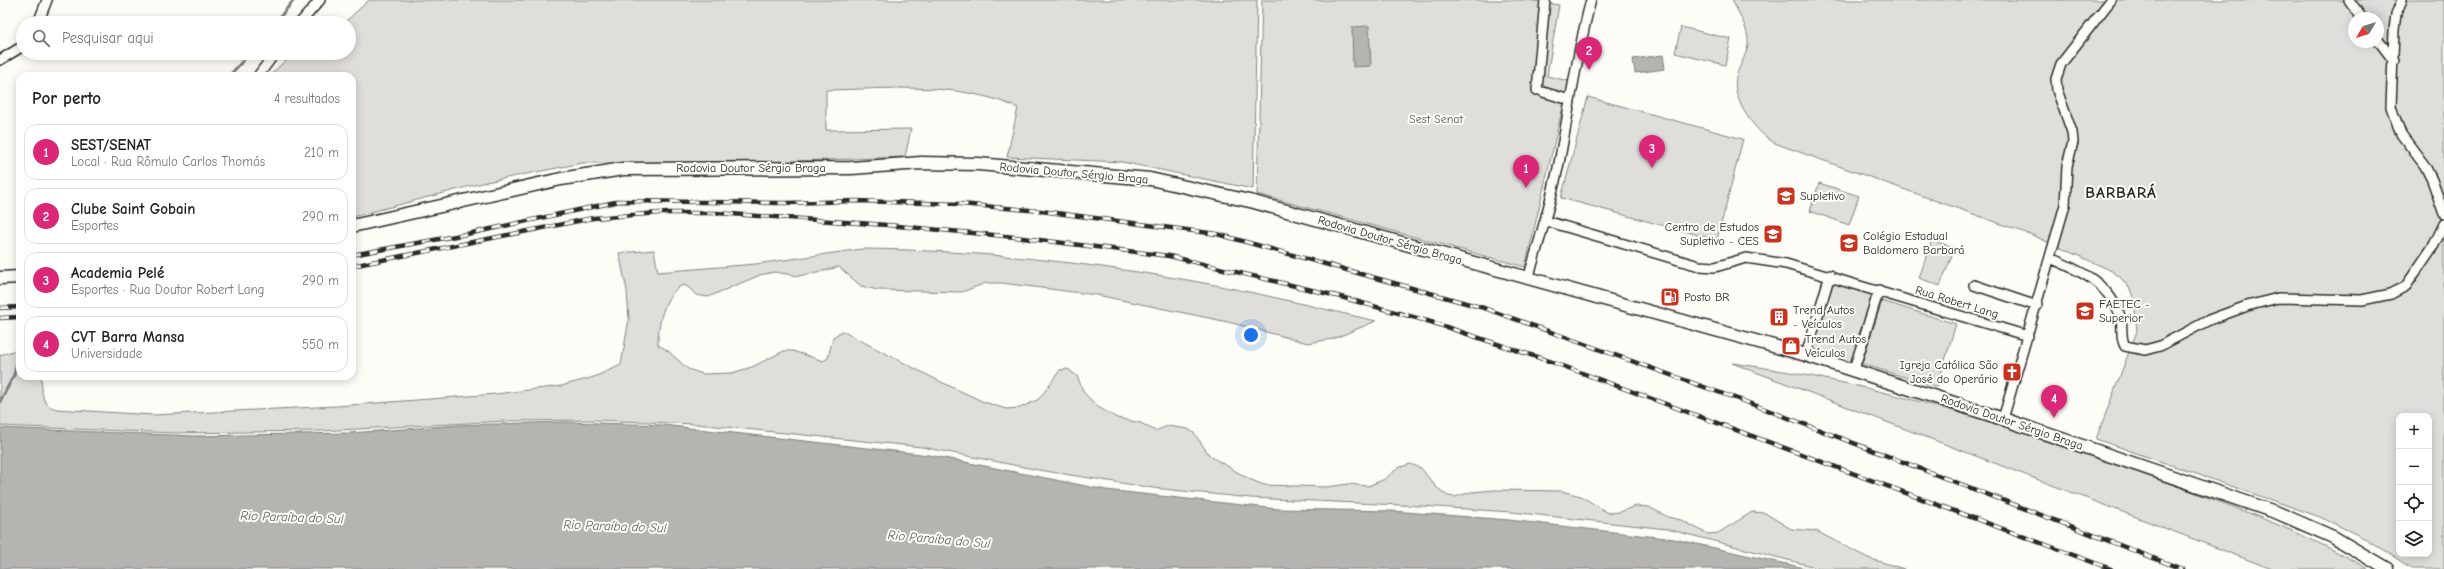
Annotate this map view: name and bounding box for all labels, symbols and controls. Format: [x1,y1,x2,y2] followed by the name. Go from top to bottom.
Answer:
[2348,12,2384,48] north arrow
[16,16,356,60] search box
[30,27,52,49] icon: search
[62,29,154,47] text: Pesquisar aqui
[1576,37,1602,70] pin: 2
[32,89,101,108] text: Por perto
[274,91,340,106] text: 4 resultados
[1409,112,1464,126] park label: Sest Senat
[1639,135,1665,168] pin: 3
[71,136,151,154] text: SEST/SENAT
[43,145,49,160] text: 1
[304,145,339,160] text: 210 m
[71,154,265,169] text: Local · Rua Rômulo Carlos Thomás
[1513,155,1539,188] pin: 1
[999,160,1149,186] street label: Rodovia Doutor Sérgio Braga
[676,161,826,175] street label: Rodovia Doutor Sérgio Braga
[2085,183,2157,202] district label: BARBARÁ
[1775,185,1797,207] school or university icon: Supletivo
[1800,189,1845,203] place label: Supletivo
[71,200,195,218] text: Clube Saint Gobain
[43,209,49,224] text: 2
[302,209,339,224] text: 290 m
[1316,213,1464,267] street label: Rodovia Doutor Sérgio Braga
[71,218,118,233] text: Esportes
[1665,220,1759,248] place label: Centro de Estudos Supletivo - CES
[1762,223,1784,245] school or university icon: Centro de Estudos Supletivo - CES
[1863,229,1964,257] place label: Colégio Estadual Baldomero Barbará
[1838,232,1860,254] school or university icon: Colégio Estadual Baldomero Barbará
[71,264,164,282] text: Academia Pelé
[43,273,49,288] text: 3
[302,273,339,288] text: 290 m
[71,282,265,297] text: Esportes · Rua Doutor Robert Lang
[1914,283,2000,321] street label: Rua Robert Lang
[1659,286,1681,308] fuel station icon: Posto BR
[1684,290,1730,304] place label: Posto BR
[2099,297,2150,325] place label: FAETEC - Superior
[2074,300,2096,322] school or university icon: FAETEC - Superior
[1793,303,1854,331] place label: Trend Autos - Veículos
[1768,306,1790,328] building icon: Trend Autos - Veículos
[1241,325,1261,345] your location
[71,328,185,346] text: CVT Barra Mansa
[1805,332,1866,360] place label: Trend Autos Veículos
[1780,335,1802,357] shop icon: Trend Autos Veículos
[43,337,49,352] text: 4
[302,337,339,352] text: 550 m
[71,346,142,361] text: Universidade
[1900,358,1998,386] place label: Igreja Católica São José do Operário
[2001,361,2023,383] church icon: Igreja Católica São José do Operário
[2041,385,2067,418] pin: 4
[1939,391,2085,453] street label: Rodovia Doutor Sérgio Braga
[2396,413,2432,557] map controls
[2396,413,2432,449] button: +
[2396,449,2432,485] button: −
[2396,485,2432,521] button: locate
[240,508,344,526] water label: Rio Paraíba do Sul
[563,517,667,535] water label: Rio Paraíba do Sul
[2396,521,2432,557] button: layers
[887,527,991,551] water label: Rio Paraíba do Sul

